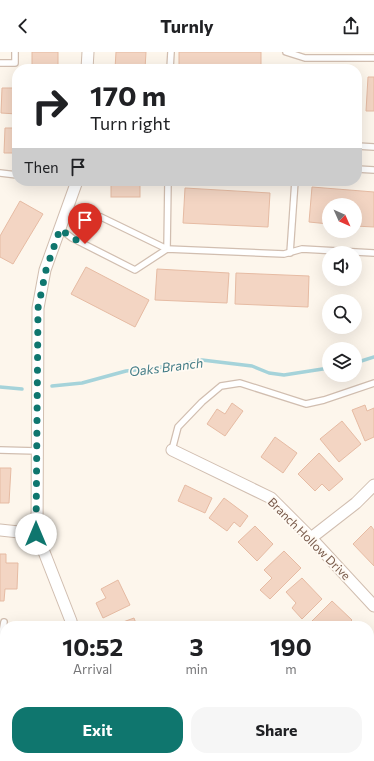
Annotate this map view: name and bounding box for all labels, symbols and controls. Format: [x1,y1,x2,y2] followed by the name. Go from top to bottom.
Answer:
[12,15,34,37] icon: back
[160,15,214,37] text: Turnly
[340,15,362,37] icon: share
[90,78,166,112] text: 170 m
[24,80,76,132] icon: right
[90,112,170,134] text: Turn right
[67,156,89,178] icon: arrive
[24,158,59,176] text: Then
[322,198,362,238] north arrow
[322,198,362,382] map controls
[68,203,102,244] pin
[74,209,96,231] icon: arrive
[322,246,362,286] button: sound
[322,294,362,334] button: search
[322,342,362,382] button: layers
[128,355,204,379] water label: Oaks Branch
[266,494,354,582] street label: Branch Hollow Drive
[15,513,57,555] position arrow
[62,632,123,661] text: 10:52
[190,632,204,661] text: 3
[270,632,312,661] text: 190
[73,661,112,677] text: Arrival
[186,661,208,677] text: min
[285,661,296,677] text: m
[12,707,183,753] button: Exit
[191,707,362,753] button: Share

